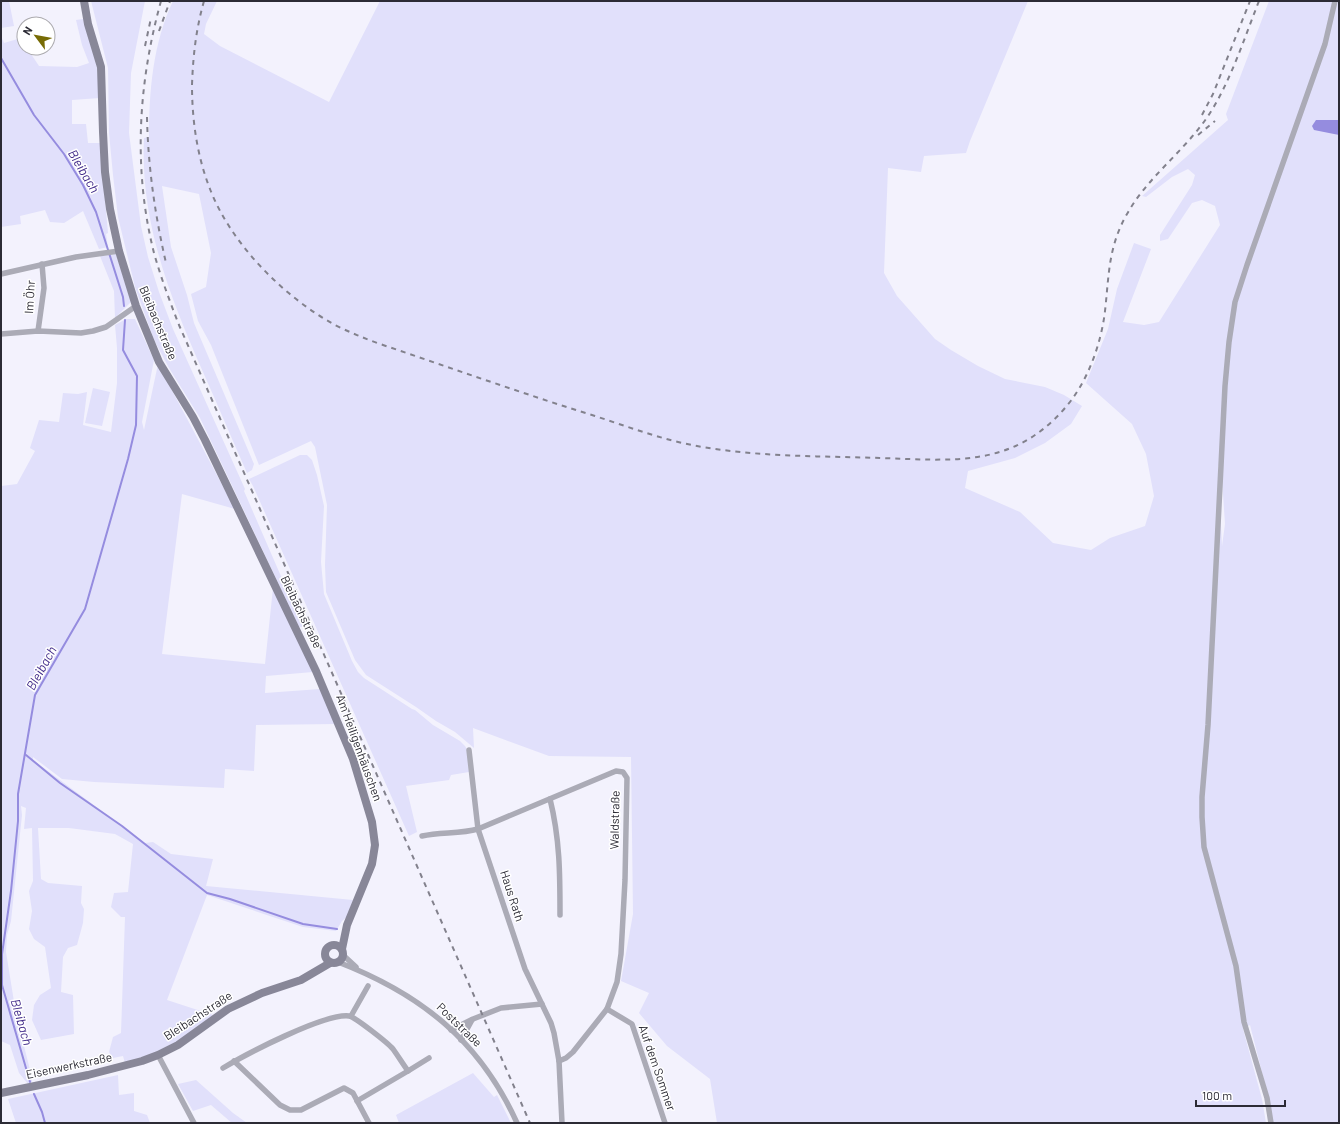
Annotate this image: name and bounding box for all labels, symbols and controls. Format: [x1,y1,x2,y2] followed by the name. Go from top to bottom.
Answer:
[16,16,56,56] north arrow
[20,24,35,37] text: N
[65,146,103,196] water label: Bleibach
[21,279,37,314] street label: Im Öhr
[137,284,181,362] street label: Bleibachstraße
[278,573,325,650] street label: Bleibachstraße
[22,643,60,693] water label: Bleibach
[334,693,386,803] street label: Am Heiligenhäuschen
[606,790,622,850] street label: Waldstraße
[498,868,528,923] street label: Haus Rath
[161,988,234,1042] street label: Bleibachstraße
[8,997,36,1047] water label: Bleibach
[434,999,485,1049] street label: Poststraße
[637,1023,679,1113] street label: Auf dem Sommer
[24,1049,113,1081] street label: Eisenwerkstraße
[1196,1082,1285,1108] scale bar
[1202,1088,1232,1102] text: 100 m

